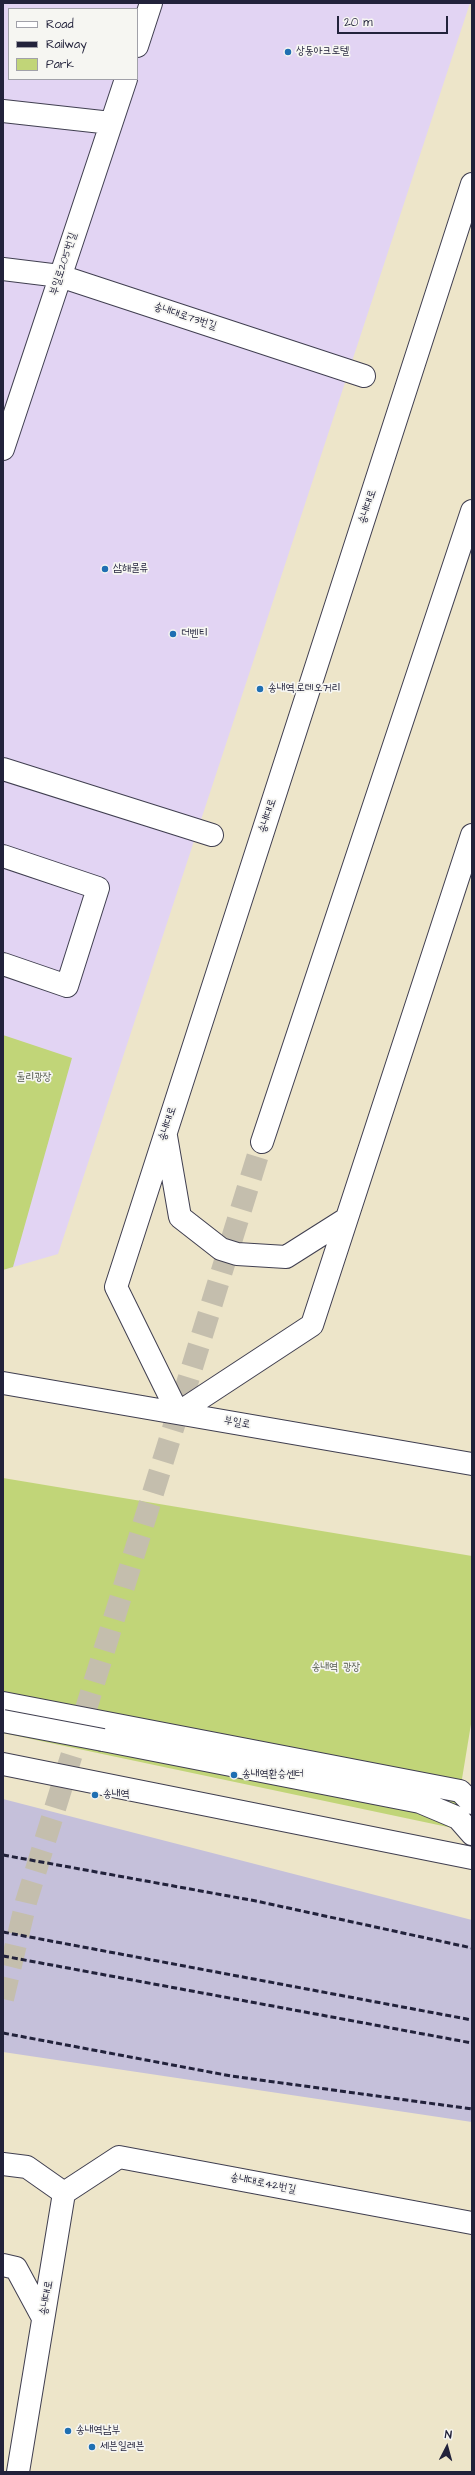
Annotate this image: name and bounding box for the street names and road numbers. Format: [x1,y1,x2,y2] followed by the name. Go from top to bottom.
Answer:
[48,231,80,297] street label: 부일로205번길
[152,301,218,333] street label: 송내대로73번길
[356,488,380,526] street label: 송내대로
[256,797,280,835] street label: 송내대로
[156,1105,180,1143] street label: 송내대로
[223,1414,251,1432] street label: 부일로
[229,2171,297,2197] street label: 송내대로42번길
[37,2279,57,2317] street label: 송내대로

